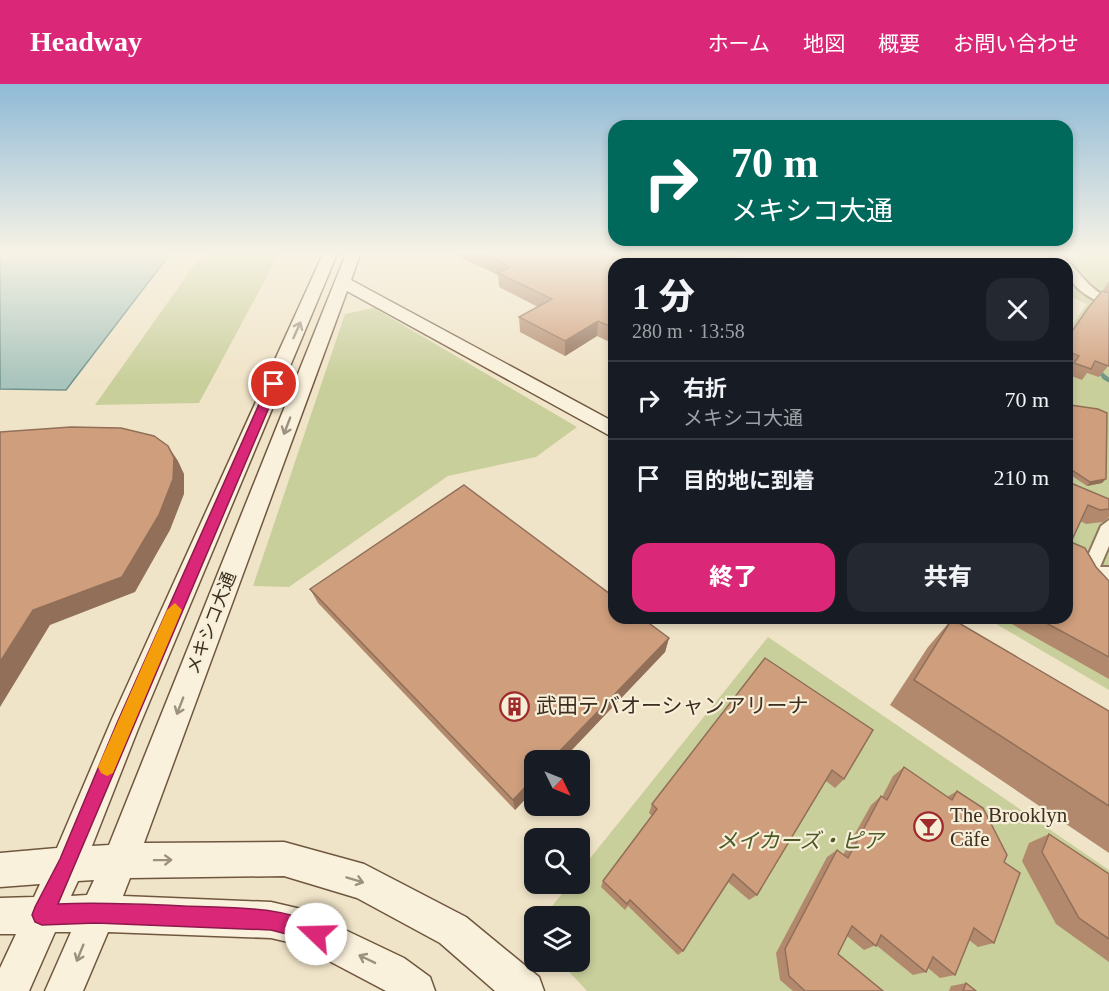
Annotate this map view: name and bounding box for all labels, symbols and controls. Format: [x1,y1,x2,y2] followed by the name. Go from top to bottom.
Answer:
[30,26,142,57] text: Headway
[708,32,770,56] text: ホーム
[803,32,845,56] text: 地図
[878,32,920,56] text: 概要
[953,32,1079,56] text: お問い合わせ
[731,140,819,186] text: 70 m
[632,144,710,222] icon: right
[731,196,893,226] text: メキシコ大通
[632,277,695,317] text: 1 分
[986,278,1049,341] button: close
[632,320,745,342] text: 280 m · 13:58
[292,322,303,340] one-way arrow
[248,358,299,409] pin
[257,367,290,400] icon: arrive
[683,376,727,401] text: 右折
[632,384,665,417] icon: right
[1004,387,1049,412] text: 70 m
[683,407,803,429] text: メキシコ大通
[281,416,292,435] one-way arrow
[632,462,665,495] icon: arrive
[993,465,1049,490] text: 210 m
[683,468,815,493] text: 目的地に到着
[632,543,835,612] button: 終了
[847,543,1049,612] button: 共有
[182,569,240,677] street label: メキシコ大通
[499,690,531,722] building icon: 武田テバオーシャンアリーナ
[536,694,809,718] place label: 武田テバオーシャンアリーナ
[173,696,184,715] one-way arrow
[524,750,590,816] north arrow
[524,750,590,972] map controls
[950,803,1068,851] place label: The Brooklyn Cäfe
[913,811,945,843] bar icon: The Brooklyn Cäfe
[524,828,590,894] button: search
[717,829,886,853] park label: メイカーズ・ピア
[153,855,173,866] one-way arrow
[345,875,364,886] one-way arrow
[284,902,348,966] position arrow
[524,906,590,972] button: layers
[74,943,85,962] one-way arrow
[359,953,377,965] one-way arrow

